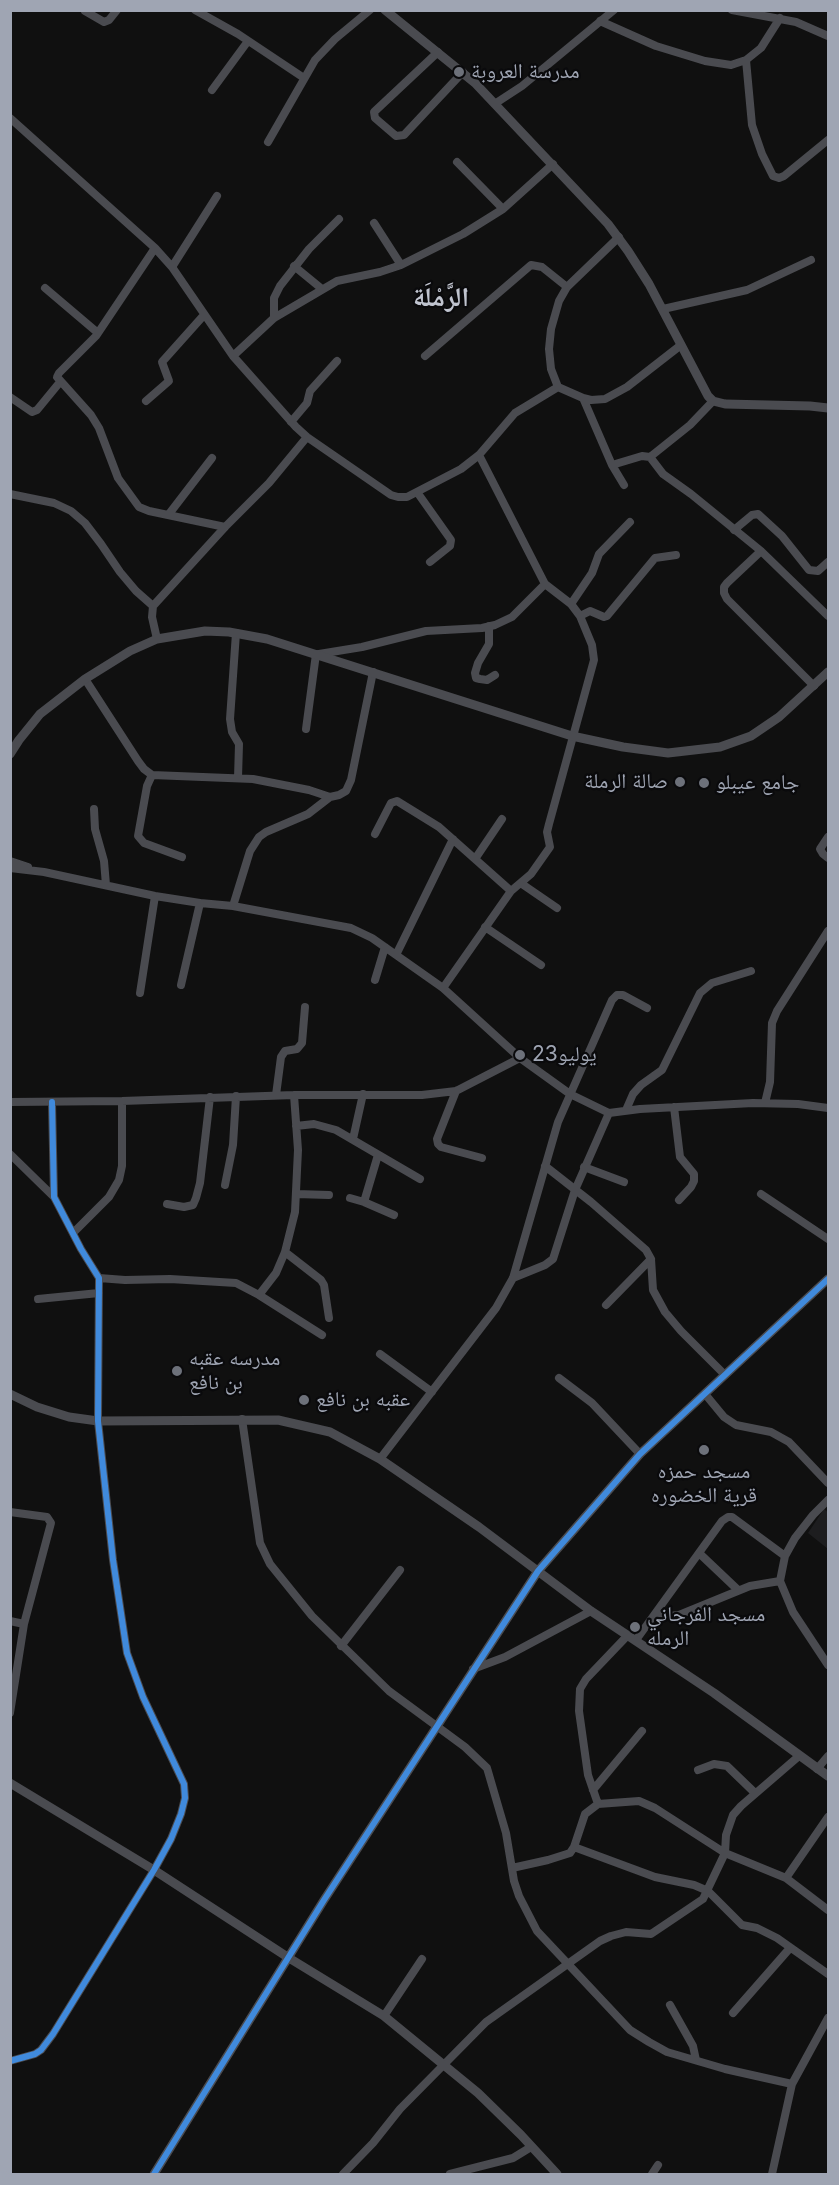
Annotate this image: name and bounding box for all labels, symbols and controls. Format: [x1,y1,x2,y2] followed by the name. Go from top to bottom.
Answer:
[471,59,580,85] place label: مدرسة العروبة
[452,65,466,79] marker: مدرسة العروبة
[413,282,469,314] district label: الرَّمْلَة
[584,769,668,795] place label: صالة الرملة
[716,770,799,796] place label: جامع عيبلو
[673,775,687,789] marker: صالة الرملة
[697,776,711,790] marker: جامع عيبلو
[532,1042,597,1068] place label: 23يوليو
[513,1048,527,1062] marker: 23يوليو
[189,1346,280,1396] place label: مدرسه عقبه بن نافع
[170,1364,184,1378] marker: مدرسه عقبه بن نافع
[316,1387,410,1413] place label: عقبه بن نافع
[297,1393,311,1407] marker: عقبه بن نافع
[697,1443,711,1457] marker: مسجد حمزه قرية الخضوره
[651,1459,757,1509] place label: مسجد حمزه قرية الخضوره
[647,1602,765,1652] place label: مسجد الفرجاني الرمله
[628,1620,642,1634] marker: مسجد الفرجاني الرمله

